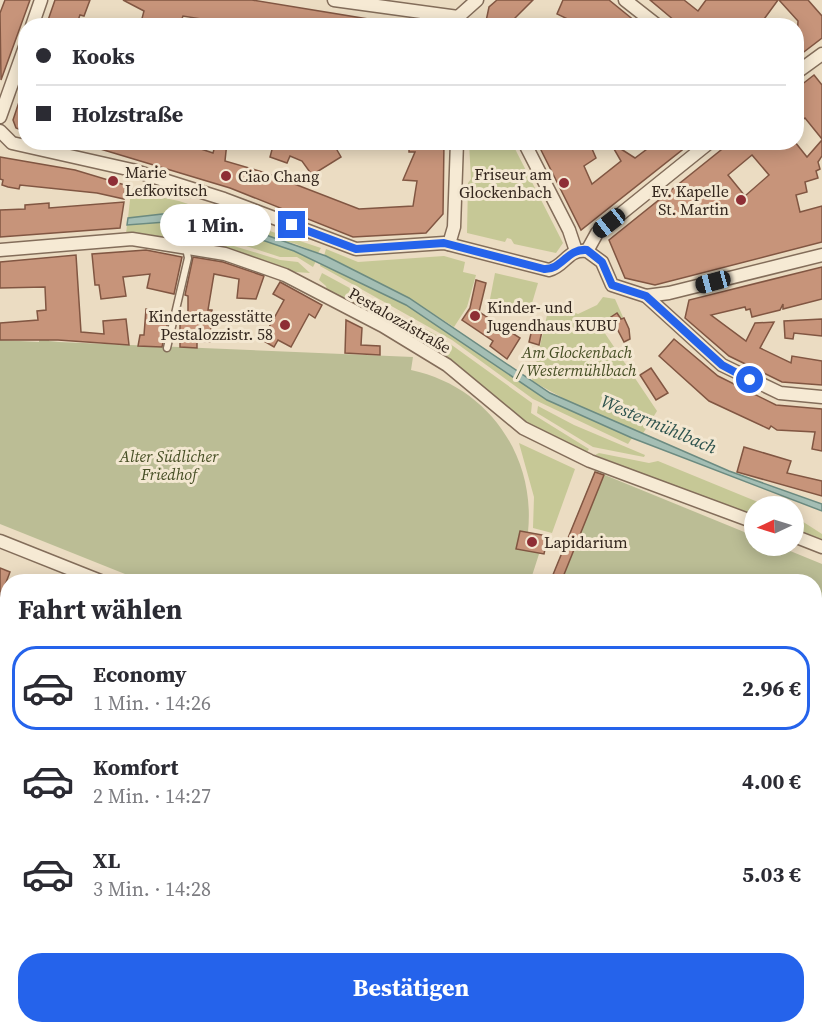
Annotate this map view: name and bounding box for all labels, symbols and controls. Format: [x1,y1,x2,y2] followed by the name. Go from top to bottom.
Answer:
[72,41,135,71] text: Kooks
[72,99,183,129] text: Holzstraße
[125,161,208,201] place label: Marie Lefkovitsch
[459,163,552,203] place label: Friseur am Glockenbach
[238,165,319,187] place label: Ciao Chang
[219,169,233,183] marker: Ciao Chang
[106,174,120,188] marker: Marie Lefkovitsch
[557,176,571,190] marker: Friseur am Glockenbach
[651,180,729,220] place label: Ev. Kapelle St. Martin
[734,193,748,207] marker: Ev. Kapelle St. Martin
[160,204,271,246] callout: 1 Min.
[589,205,629,241] car
[187,211,244,239] text: 1 Min.
[278,211,305,238] route end
[693,269,733,295] car
[345,282,455,358] street label: Pestalozzistraße
[486,296,618,336] place label: Kinder- und Jugendhaus KUBU
[148,305,273,345] place label: Kindertagesstätte Pestalozzistr. 58
[468,309,482,323] marker: Kinder- und Jugendhaus KUBU
[278,318,292,332] marker: Kindertagesstätte Pestalozzistr. 58
[515,341,637,381] park label: Am Glockenbach / Westermühlbach
[736,366,763,393] route start
[597,388,721,460] water label: Westermühlbach
[119,445,219,485] park label: Alter Südlicher Friedhof
[744,496,804,556] north arrow
[744,496,804,556] map controls
[544,531,628,553] place label: Lapidarium
[525,535,539,549] marker: Lapidarium
[18,591,182,628] text: Fahrt wählen
[93,659,187,689] text: Economy
[21,661,75,715] icon: car
[742,673,801,703] text: 2.96 €
[93,689,211,717] text: 1 Min. · 14:26
[93,752,178,782] text: Komfort
[21,754,75,808] icon: car
[742,766,801,796] text: 4.00 €
[93,782,211,810] text: 2 Min. · 14:27
[93,845,120,875] text: XL
[21,847,75,901] icon: car
[742,859,801,889] text: 5.03 €
[93,875,211,903] text: 3 Min. · 14:28
[18,953,804,1022] button: Bestätigen

